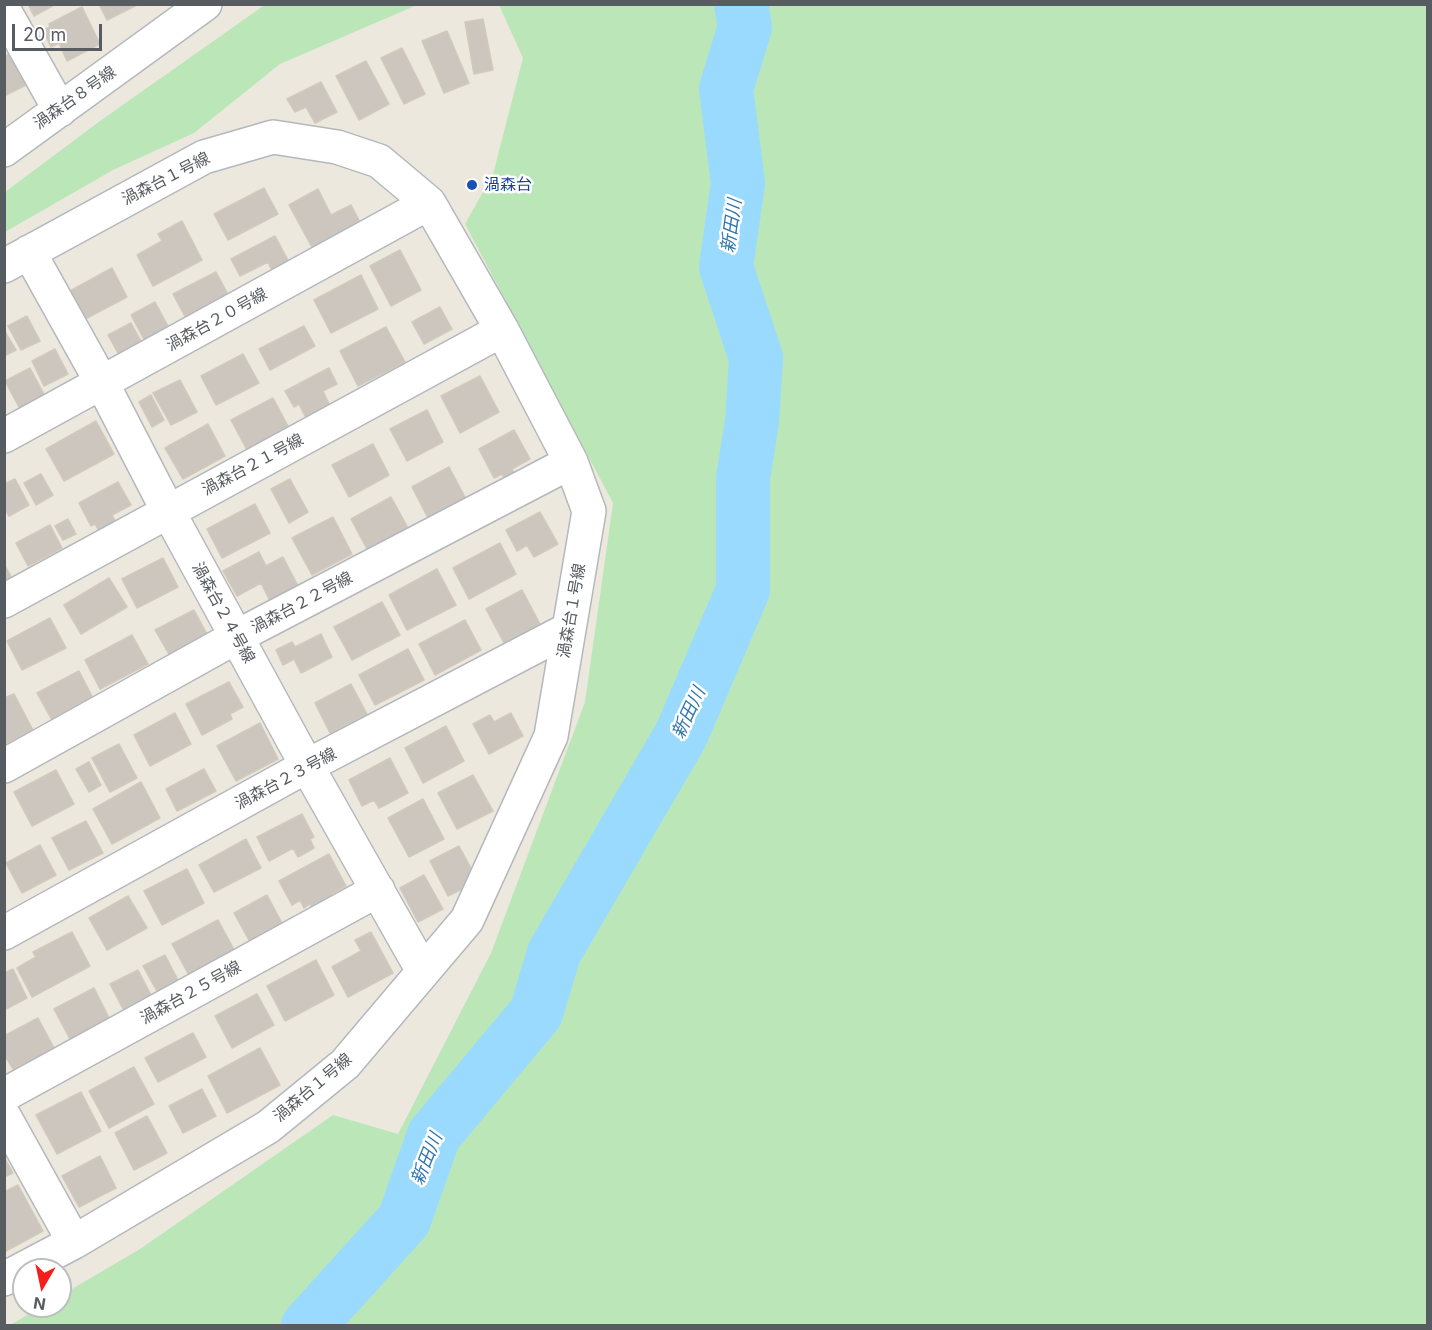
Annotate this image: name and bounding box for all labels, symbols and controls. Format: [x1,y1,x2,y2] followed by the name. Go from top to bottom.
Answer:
[15,12,105,50] scale bar
[23,24,66,45] text: 20 m
[30,63,120,133] street label: 渦森台８号線
[119,149,213,209] street label: 渦森台１号線
[484,175,532,195] place label: 渦森台
[465,178,479,192] marker: 渦森台
[718,198,746,254] water label: 新田川
[163,284,271,356] street label: 渦森台２０号線
[199,430,307,500] street label: 渦森台２１号線
[187,559,259,667] street label: 渦森台２４号線
[554,562,590,660] street label: 渦森台１号線
[248,568,356,638] street label: 渦森台２２号線
[668,684,710,742] water label: 新田川
[232,744,340,814] street label: 渦森台２３号線
[137,957,245,1029] street label: 渦森台２５号線
[270,1050,356,1126] street label: 渦森台１号線
[407,1130,447,1188] water label: 新田川
[12,1258,72,1318] north arrow
[32,1293,47,1315] text: N

